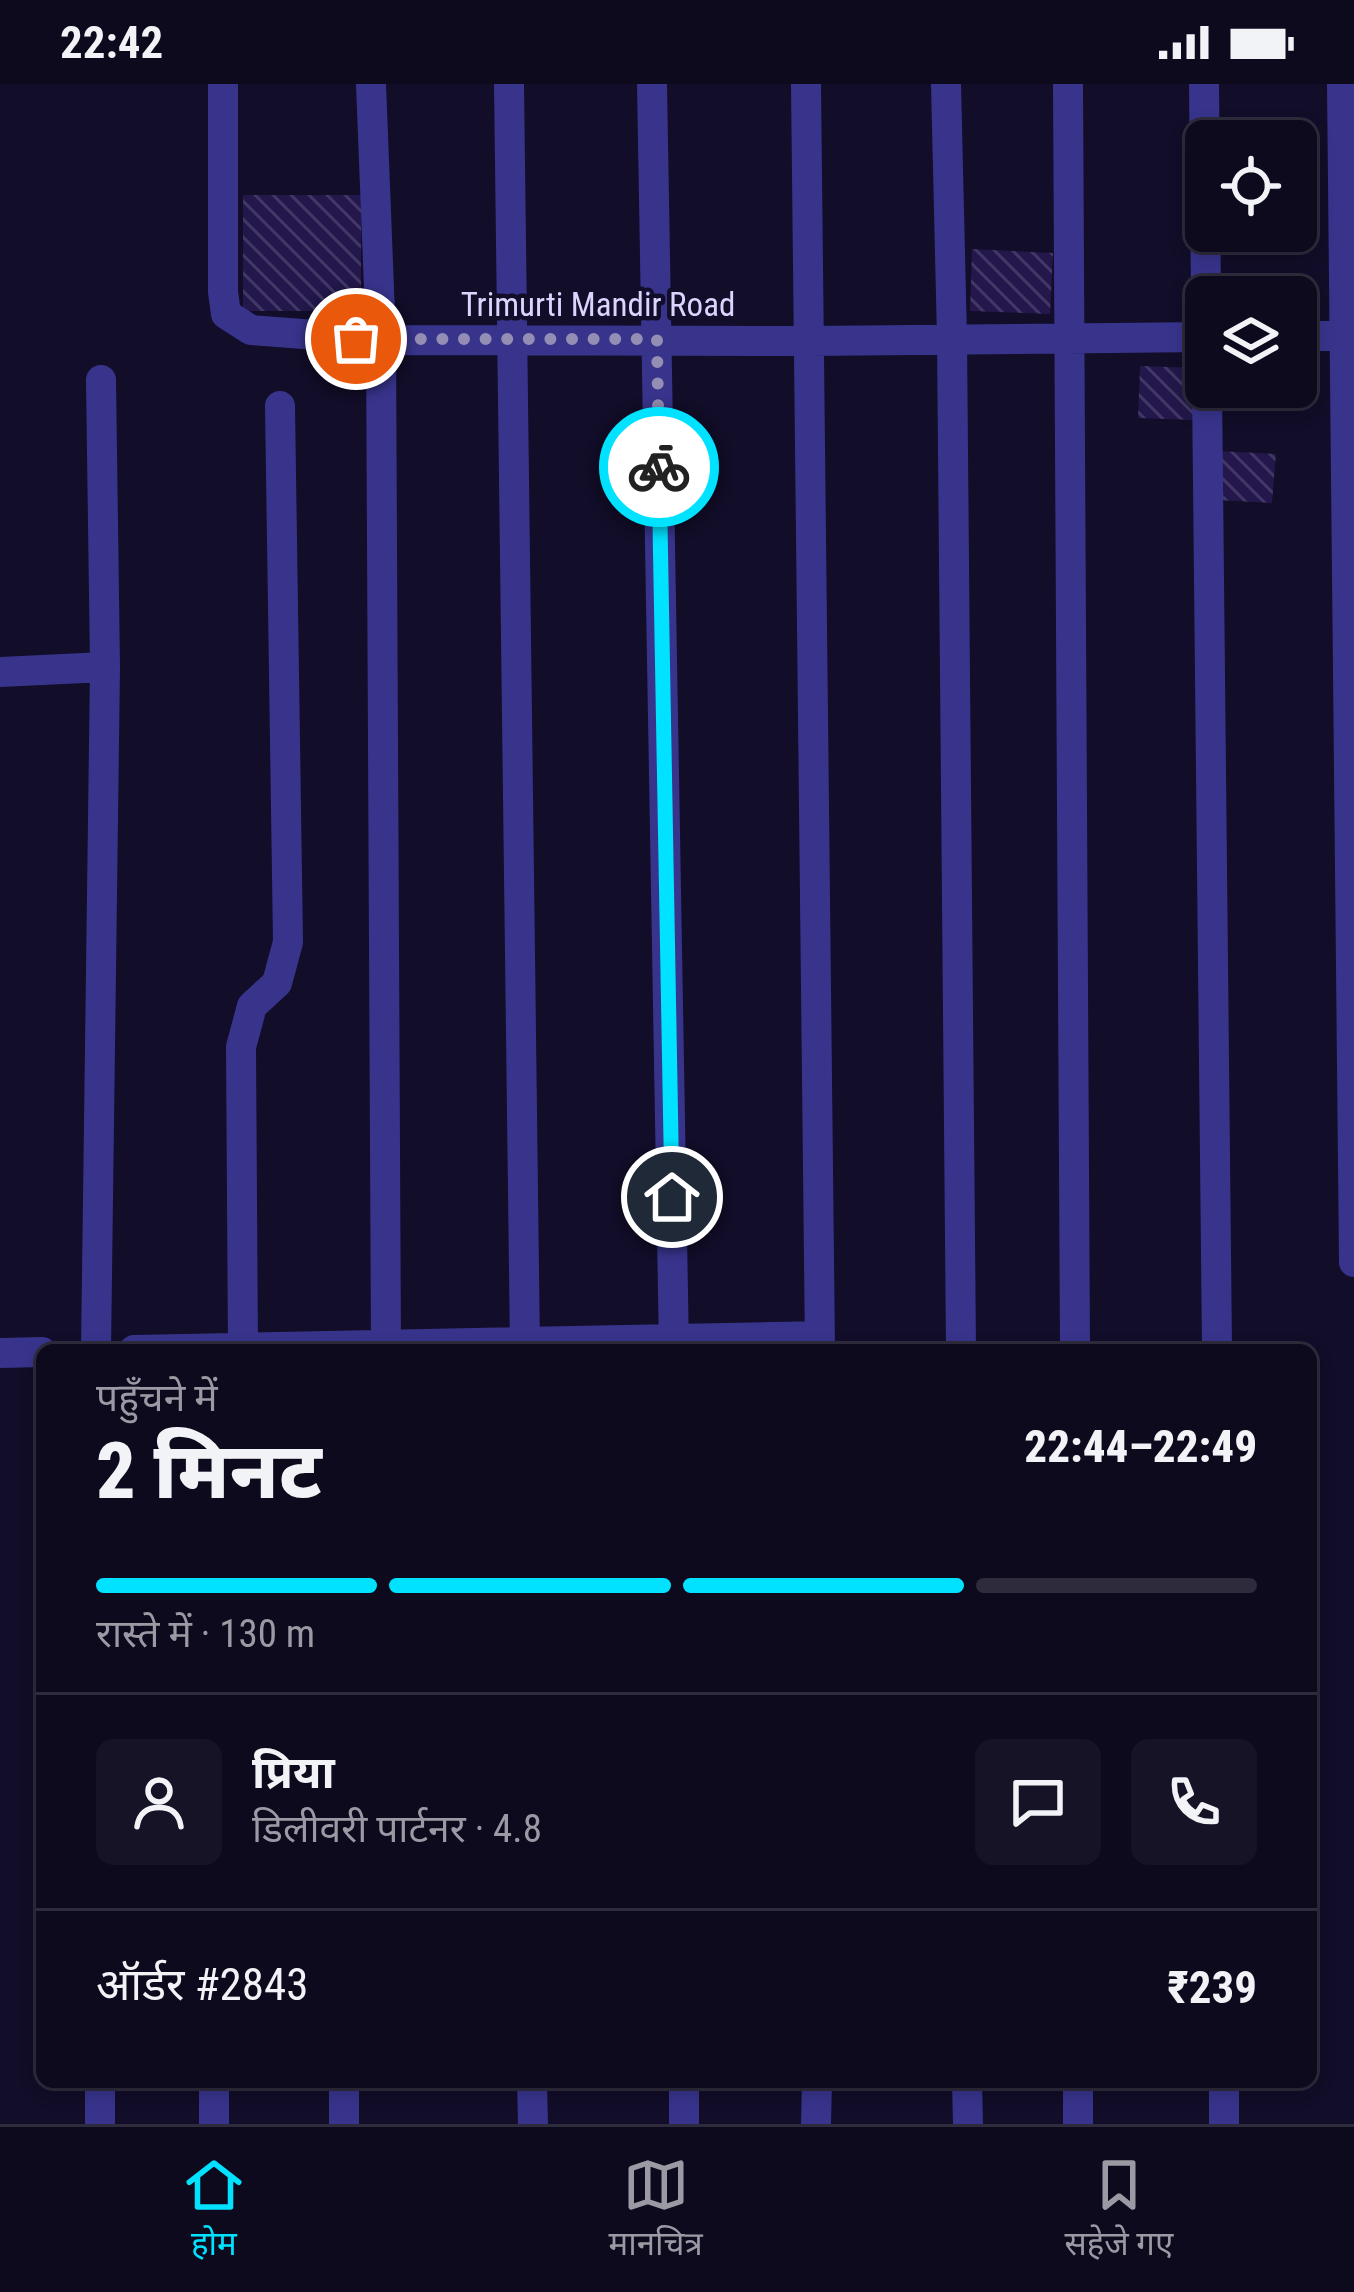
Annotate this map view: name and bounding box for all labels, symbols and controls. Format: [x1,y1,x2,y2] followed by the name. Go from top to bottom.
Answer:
[60,16,163,69] text: 22:42
[1185,120,1317,408] map controls
[1185,120,1317,252] button: locate
[1185,276,1317,408] button: layers
[461,285,735,324] street label: Trimurti Mandir Road
[305,288,407,390] pin
[323,306,389,372] icon: bag
[599,407,719,527] courier
[626,434,692,500] icon: bike
[621,1146,723,1248] pin
[639,1164,705,1230] icon: home
[96,1375,218,1421] text: पहुँचने में
[1024,1420,1257,1473] text: 22:44–22:49
[96,1426,322,1517] text: 2 मिनट
[96,1611,315,1657] text: रास्ते में · 130 m
[96,1739,222,1865] button: person
[975,1739,1101,1865] button: chat
[1131,1739,1257,1865] button: phone
[252,1746,335,1799] text: प्रिया
[252,1806,542,1852] text: डिलीवरी पार्टनर · 4.8
[96,1958,308,2011] text: ऑर्डर #2843
[1167,1961,1257,2014] text: ₹239
[181,2152,247,2268] tab: होम
[608,2152,703,2268] tab: मानचित्र
[1064,2152,1173,2268] tab: सहेजे गए

